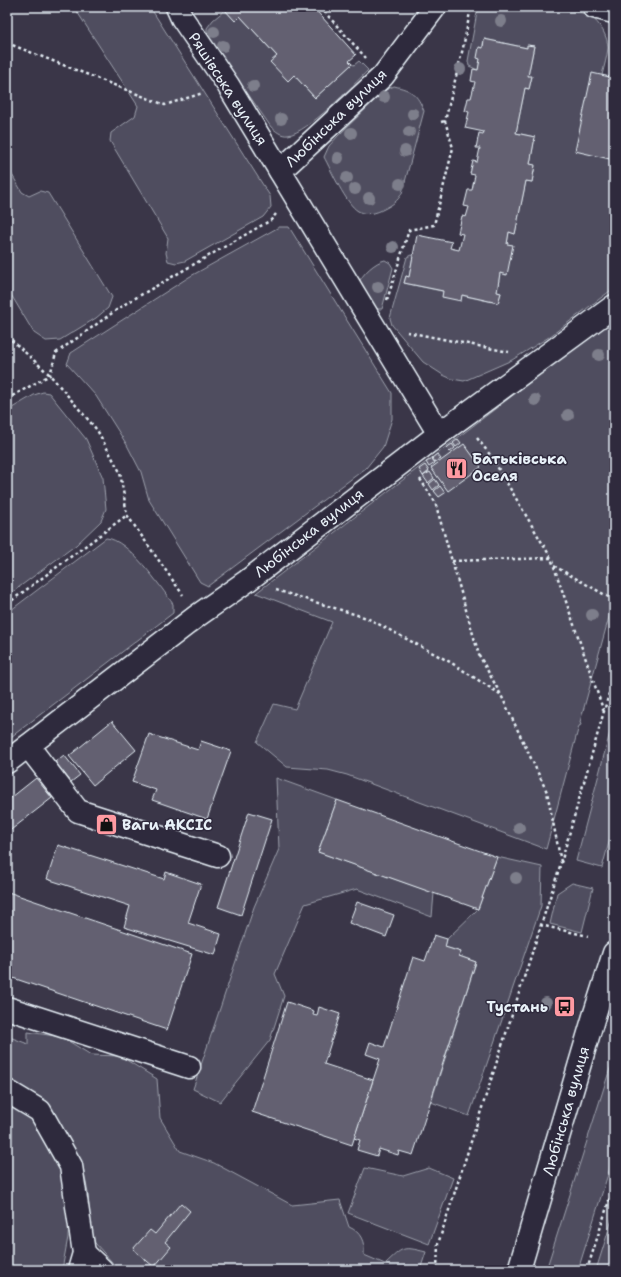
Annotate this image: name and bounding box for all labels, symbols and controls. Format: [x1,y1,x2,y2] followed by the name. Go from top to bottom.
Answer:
[184,29,272,149] street label: Ряшівська вулиця
[281,64,391,172] street label: Любінська вулиця
[472,449,567,486] place label: Батьківська Оселя
[443,455,469,481] restaurant icon: Батьківська Оселя
[250,484,368,582] street label: Любінська вулиця
[94,812,120,838] shop icon: Ваги АКСІС
[122,815,212,835] place label: Ваги АКСІС
[551,994,577,1020] bus stop icon: Тустань
[487,997,548,1017] place label: Тустань
[538,1044,594,1178] street label: Любінська вулиця

